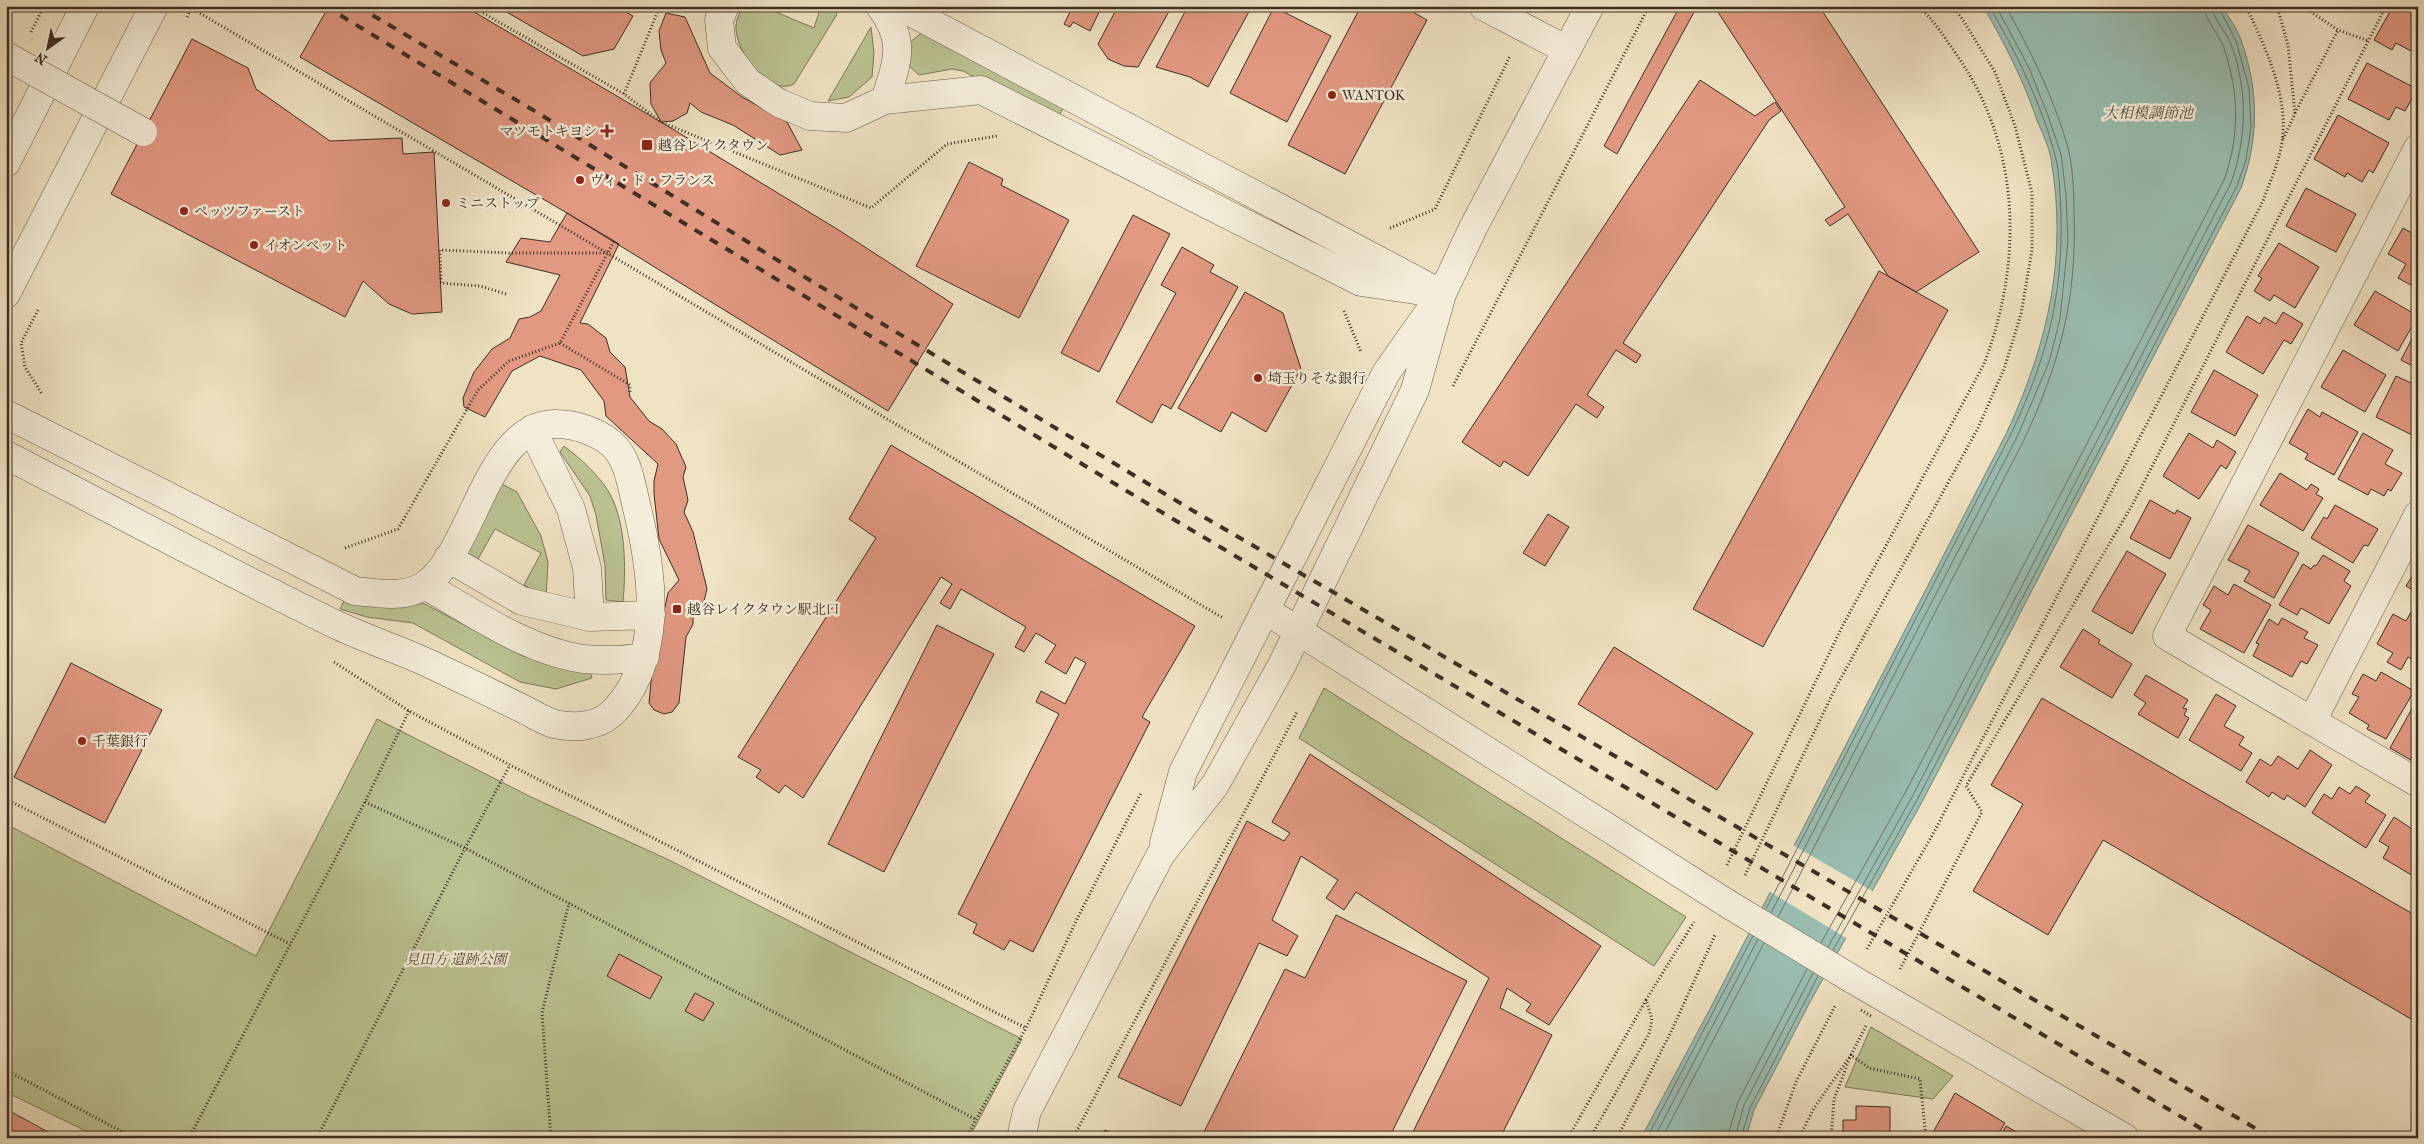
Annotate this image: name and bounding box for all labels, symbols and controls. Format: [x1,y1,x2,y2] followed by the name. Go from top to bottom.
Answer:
[22,22,72,72] north arrow
[32,48,50,69] text: N
[1341,87,1406,104] place label: WANTOK
[1326,89,1338,101] marker: WANTOK
[2103,104,2195,122] water label: 大相模調節池
[499,123,597,140] place label: マツモトキヨシ
[601,125,613,137] marker: マツモトキヨシ
[658,137,769,154] place label: 越谷レイクタウン
[640,138,654,152] marker: 越谷レイクタウン
[590,172,715,189] place label: ヴィ・ド・フランス
[574,174,586,186] marker: ヴィ・ド・フランス
[456,195,540,212] place label: ミニストップ
[440,197,452,209] marker: ミニストップ
[194,203,305,220] place label: ペッツファースト
[178,205,190,217] marker: ペッツファースト
[264,237,348,254] place label: イオンペット
[248,239,260,251] marker: イオンペット
[1268,370,1366,387] place label: 埼玉りそな銀行
[1252,372,1264,384] marker: 埼玉りそな銀行
[687,601,840,618] place label: 越谷レイクタウン駅北口
[671,603,683,615] marker: 越谷レイクタウン駅北口
[92,733,148,750] place label: 千葉銀行
[76,735,88,747] marker: 千葉銀行
[405,951,509,968] park label: 見田方 遺跡公園

